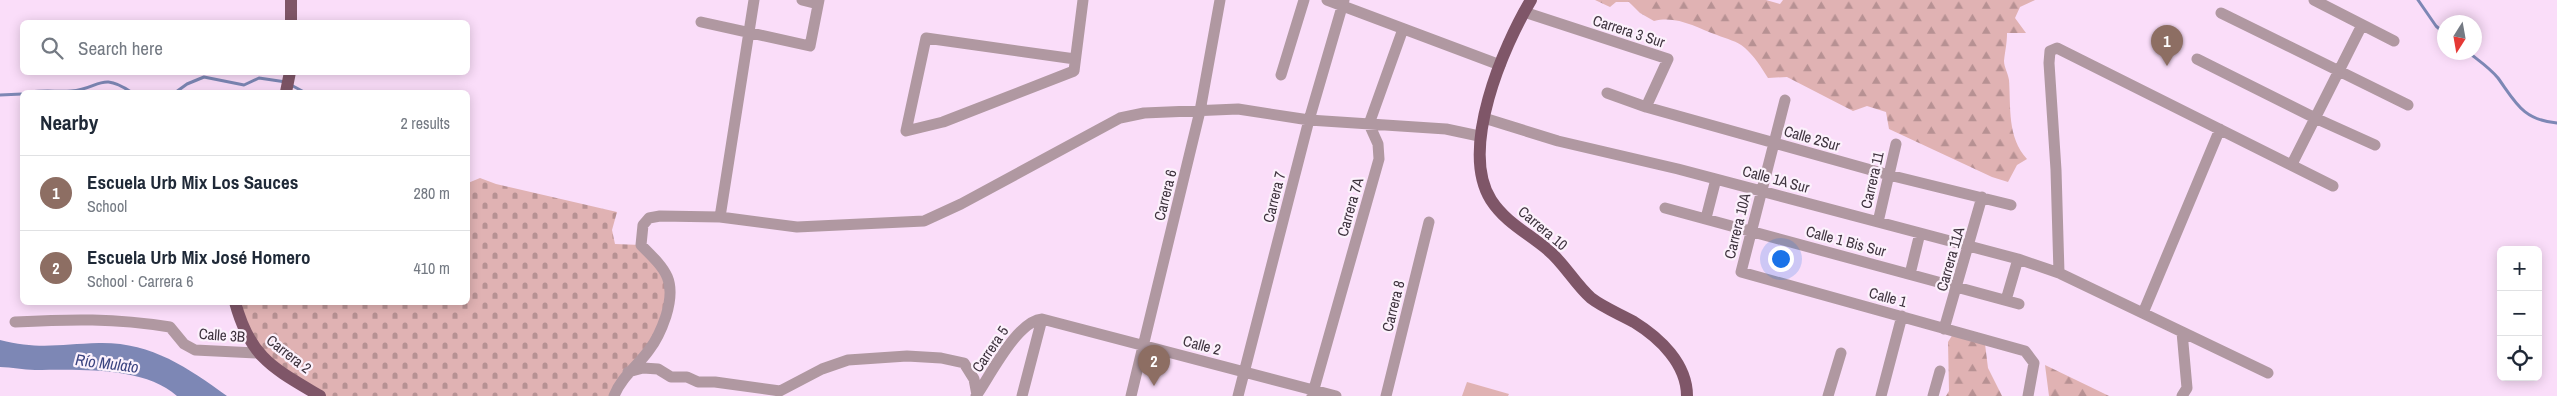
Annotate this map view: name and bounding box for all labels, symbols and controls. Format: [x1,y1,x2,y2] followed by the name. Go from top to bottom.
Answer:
[1590,10,1668,52] street label: Carrera 3 Sur
[2437,15,2482,60] north arrow
[20,20,470,75] search box
[2151,25,2183,66] pin: 1
[38,34,66,62] icon: search
[78,35,163,61] text: Search here
[40,108,98,137] text: Nearby
[400,112,450,134] text: 2 results
[1782,120,1842,156] street label: Calle 2Sur
[1855,149,1889,211] street label: Carrera 11
[1740,160,1812,198] street label: Calle 1A Sur
[1149,167,1182,223] street label: Carrera 6
[87,169,298,195] text: Escuela Urb Mix Los Sauces
[1258,169,1291,225] street label: Carrera 7
[1332,174,1369,239] street label: Carrera 7A
[52,182,60,204] text: 1
[414,182,450,204] text: 280 m
[1719,190,1755,261] street label: Carrera 10A
[87,195,127,217] text: School
[1514,201,1572,255] street label: Carrera 10
[1804,220,1888,262] street label: Calle 1 Bis Sur
[1931,224,1969,294] street label: Carrera 11A
[87,244,310,270] text: Escuela Urb Mix José Homero
[1768,246,1794,272] your location
[2497,246,2542,381] map controls
[2497,246,2542,291] button: +
[52,257,60,279] text: 2
[414,257,450,279] text: 410 m
[87,270,193,292] text: School · Carrera 6
[1377,278,1410,334] street label: Carrera 8
[1867,282,1909,312] street label: Calle 1
[2497,291,2542,336] button: −
[967,321,1013,376] street label: Carrera 5
[198,323,246,347] street label: Calle 3B
[262,330,316,378] street label: Carrera 2
[1181,330,1223,360] street label: Calle 2
[2497,336,2542,381] button: locate
[1138,345,1170,386] pin: 2
[74,348,140,378] water label: Río Mulato

